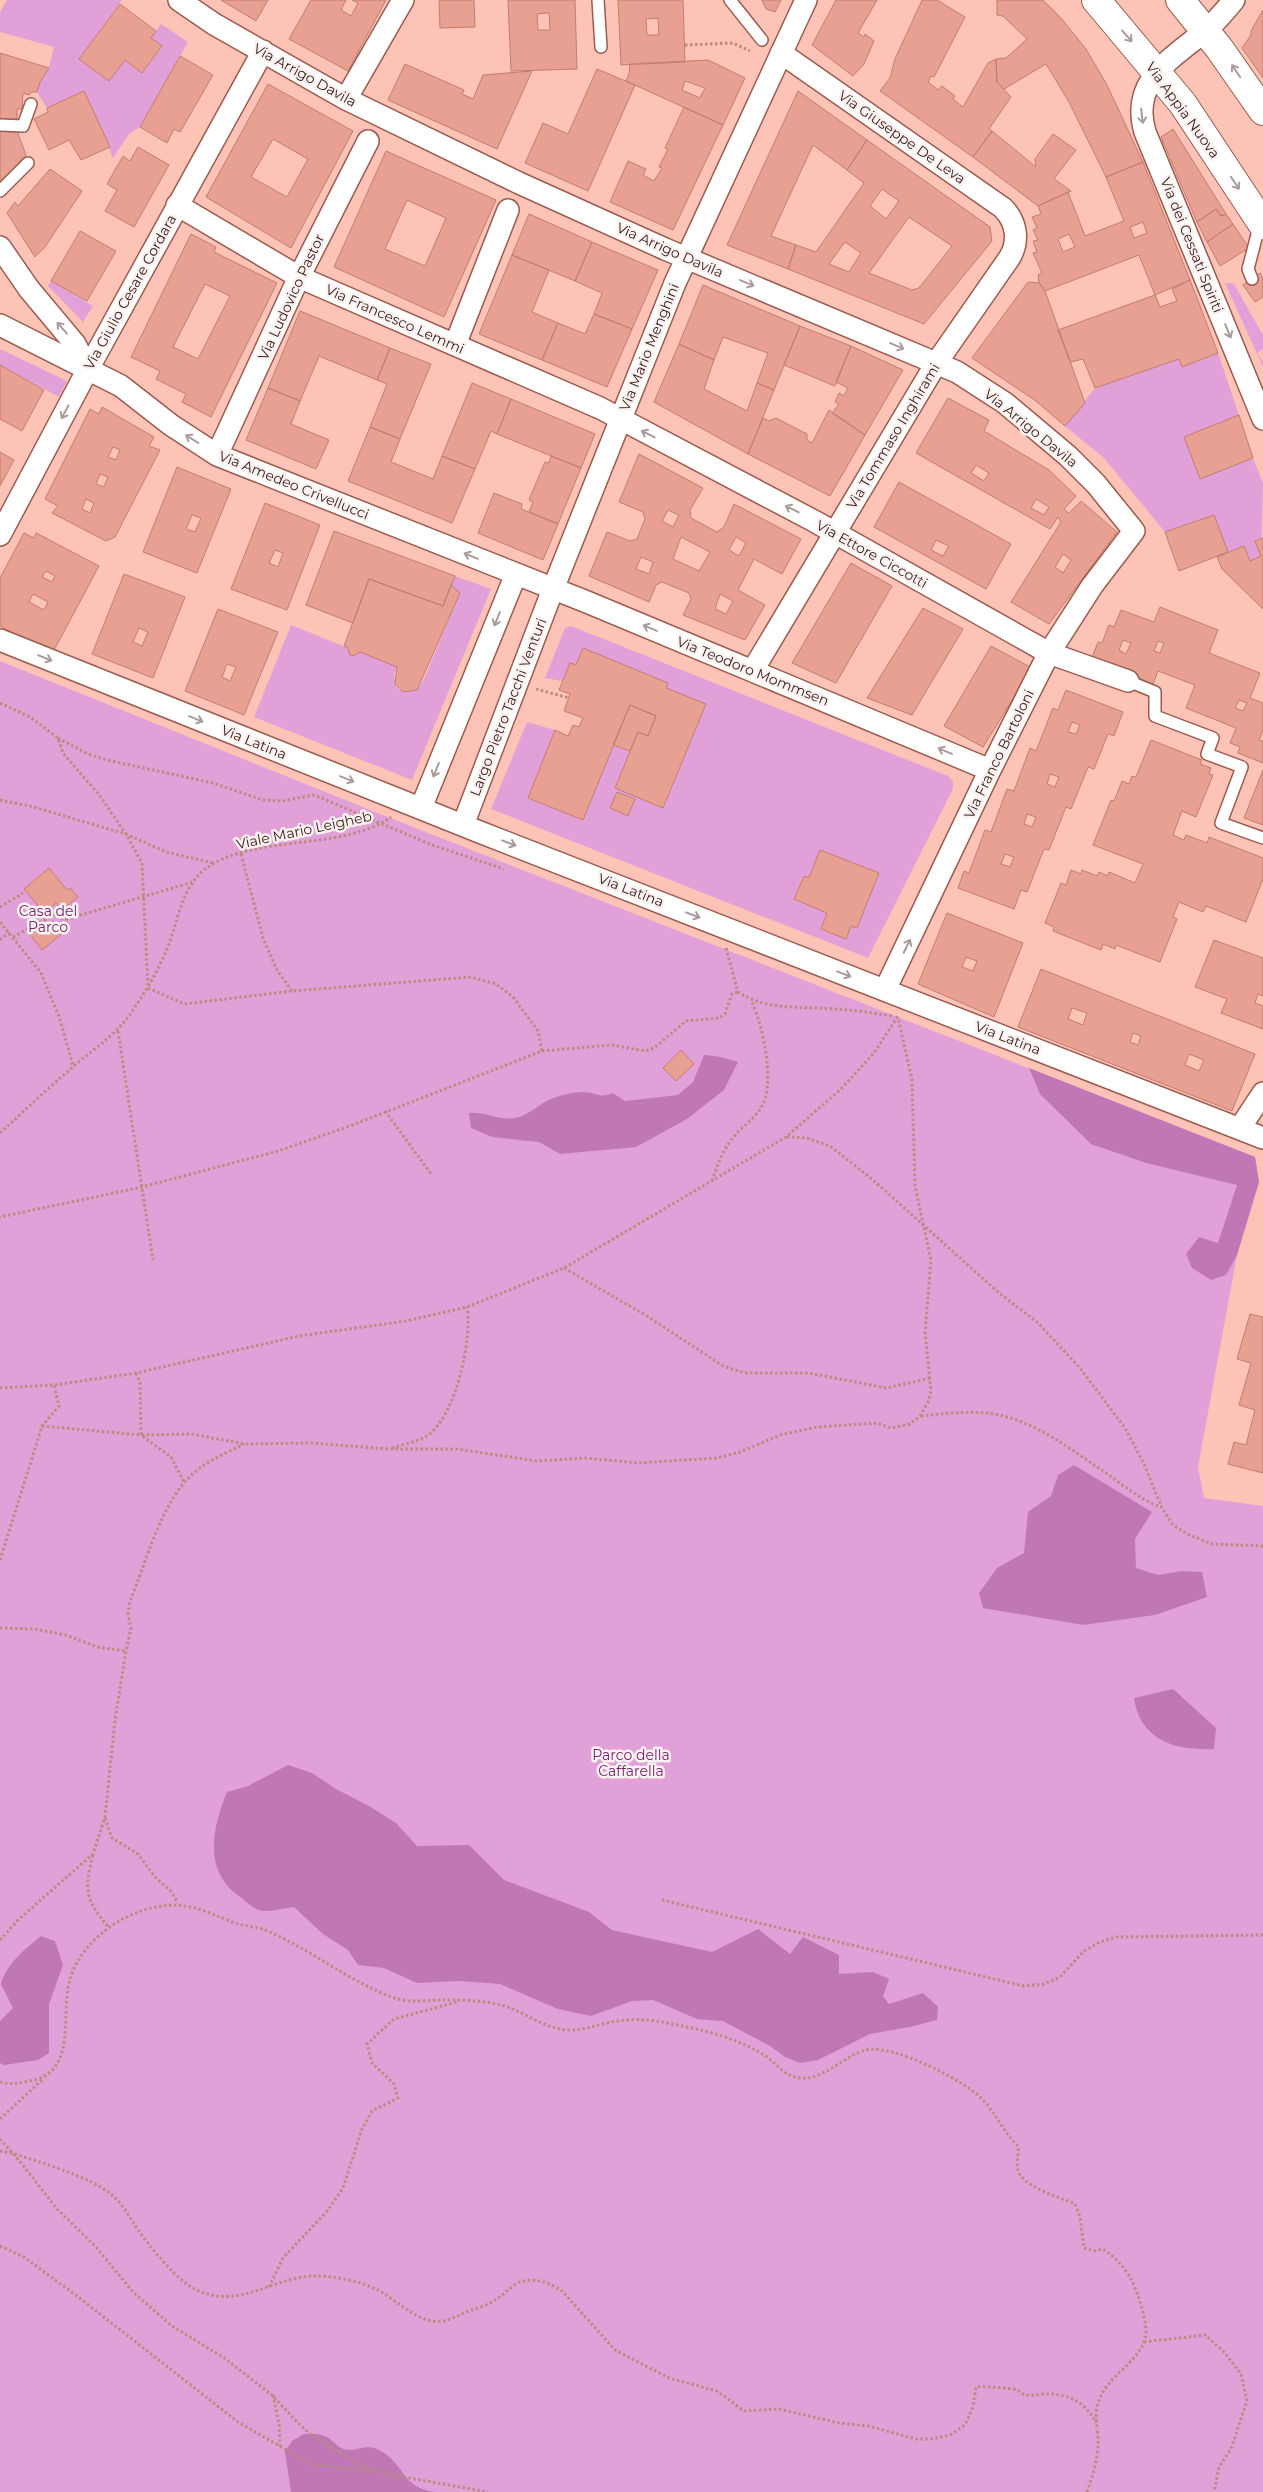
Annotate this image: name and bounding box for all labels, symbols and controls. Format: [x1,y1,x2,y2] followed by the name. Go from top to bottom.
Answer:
[1121,29,1132,42] one-way arrow
[250,39,360,111] street label: Via Arrigo Davila
[1142,58,1224,162] street label: Via Appia Nuova
[1231,64,1241,78] one-way arrow
[835,86,969,188] street label: Via Giuseppe De Leva
[1137,107,1147,123] one-way arrow
[1157,175,1227,315] street label: Via dei Cessati Spiriti
[1230,176,1240,190] one-way arrow
[80,211,180,373] street label: Via Giulio Cesare Cordara
[614,218,726,282] street label: Via Arrigo Davila
[254,231,328,363] street label: Via Ludovico Pastor
[739,279,754,289] one-way arrow
[323,280,467,358] street label: Via Francesco Lemmi
[615,281,683,413] street label: Via Mario Menghini
[56,322,68,335] one-way arrow
[1224,323,1233,339] one-way arrow
[889,341,904,351] one-way arrow
[842,360,944,512] street label: Via Tommaso Inghirami
[981,385,1081,471] street label: Via Arrigo Davila
[60,404,69,419] one-way arrow
[641,429,656,438] one-way arrow
[186,434,200,444] one-way arrow
[216,447,372,523] street label: Via Amedeo Crivellucci
[785,504,800,513] one-way arrow
[813,516,931,592] street label: Via Ettore Ciccotti
[464,551,479,560] one-way arrow
[492,611,502,626] one-way arrow
[466,615,550,799] street label: Largo Pietro Tacchi Venturi
[643,623,658,633] one-way arrow
[674,632,832,710] street label: Via Teodoro Mommsen
[37,654,52,664] one-way arrow
[960,686,1038,822] street label: Via Franco Bartoloni
[188,715,203,724] one-way arrow
[219,721,289,763] street label: Via Latina
[938,746,953,756] one-way arrow
[430,762,440,777] one-way arrow
[339,775,354,784] one-way arrow
[235,807,373,853] street label: Viale Mario Leigheb
[501,839,516,848] one-way arrow
[596,869,666,911] street label: Via Latina
[19,902,77,936] park label: Casa del Parco
[685,910,700,920] one-way arrow
[902,939,912,954] one-way arrow
[836,969,851,979] one-way arrow
[973,1017,1043,1059] street label: Via Latina
[592,1746,670,1780] park label: Parco della Caffarella

